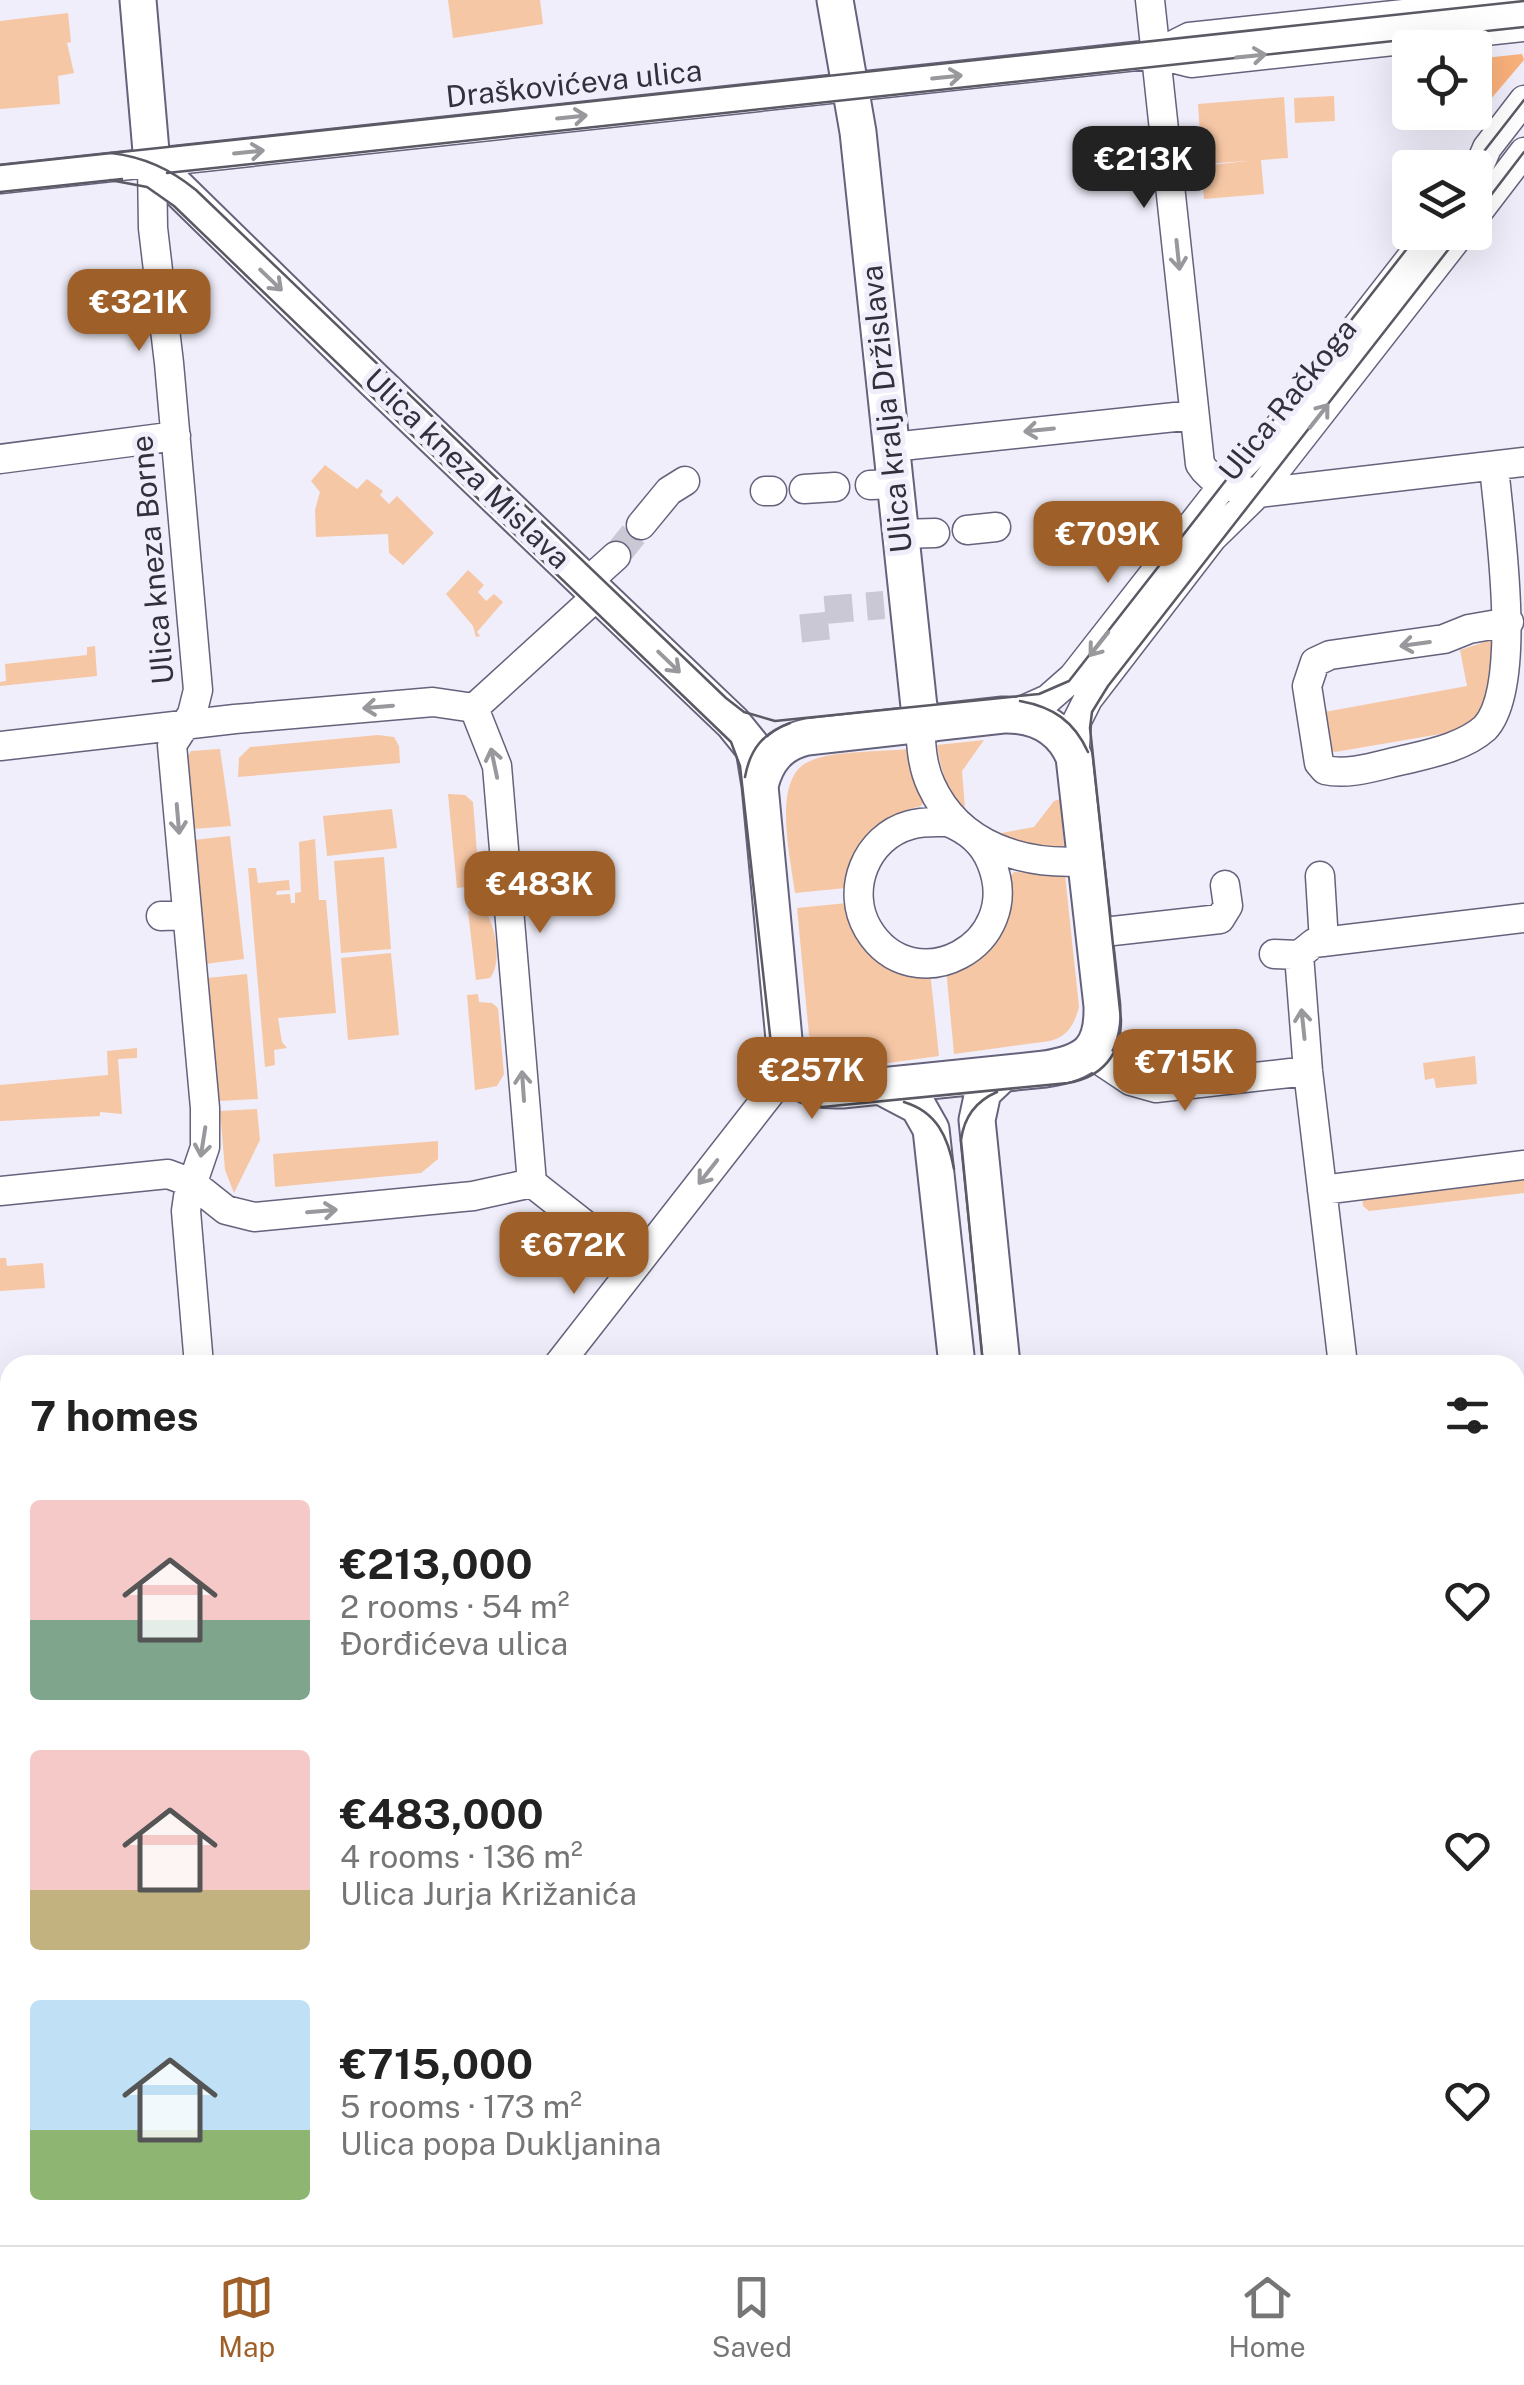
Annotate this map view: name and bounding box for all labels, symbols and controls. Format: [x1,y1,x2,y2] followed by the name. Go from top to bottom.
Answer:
[1392,30,1492,250] map controls
[1392,30,1492,130] button: locate
[1235,47,1267,66] one-way arrow
[444,52,704,114] street label: Draškovićeva ulica
[931,67,963,86] one-way arrow
[556,108,588,127] one-way arrow
[1074,126,1214,211] pin: €213K
[1094,140,1194,177] text: €213K
[233,142,265,161] one-way arrow
[1392,150,1492,250] button: layers
[1169,238,1188,271] one-way arrow
[853,264,919,555] street label: Ulica kralja Držislava
[259,268,283,292] one-way arrow
[69,269,209,354] pin: €321K
[89,283,189,320] text: €321K
[1211,311,1364,488] street label: Ulica Račkoga
[357,361,578,576] street label: Ulica kneza Mislava
[1308,403,1329,430] one-way arrow
[1023,421,1055,440] one-way arrow
[123,434,181,686] street label: Ulica kneza Borne
[1038,501,1178,586] pin: €709K
[1055,515,1161,552] text: €709K
[1089,630,1110,657] one-way arrow
[1399,635,1431,653] one-way arrow
[656,650,680,674] one-way arrow
[362,697,394,716] one-way arrow
[484,748,503,780] one-way arrow
[168,802,187,835] one-way arrow
[470,851,610,936] pin: €483K
[486,865,594,902] text: €483K
[1293,1008,1312,1040] one-way arrow
[1115,1029,1255,1114] pin: €715K
[742,1037,882,1122] pin: €257K
[1135,1043,1235,1080] text: €715K
[759,1051,865,1088] text: €257K
[513,1071,532,1103] one-way arrow
[193,1125,212,1158] one-way arrow
[698,1158,720,1184] one-way arrow
[306,1201,338,1220] one-way arrow
[504,1212,644,1297] pin: €672K
[522,1226,626,1263] text: €672K
[1440,1388,1495,1443] icon: filters
[30,1391,199,1440] text: 7 homes
[340,1539,533,1588] text: €213,000
[110,1540,230,1660] icon: home
[1440,1573,1495,1628] icon: heart
[340,1588,569,1625] text: 2 rooms · 54 m²
[340,1625,568,1662] text: Đorđićeva ulica
[340,1789,543,1838] text: €483,000
[110,1790,230,1910] icon: home
[1440,1823,1495,1878] icon: heart
[340,1838,583,1875] text: 4 rooms · 136 m²
[340,1875,637,1912] text: Ulica Jurja Križanića
[340,2039,533,2088] text: €715,000
[110,2040,230,2160] icon: home
[1440,2073,1495,2128] icon: heart
[340,2088,582,2125] text: 5 rooms · 173 m²
[340,2125,661,2162] text: Ulica popa Dukljanina
[218,2270,275,2363] tab: Map
[712,2270,792,2363] tab: Saved
[1228,2270,1306,2363] tab: Home

